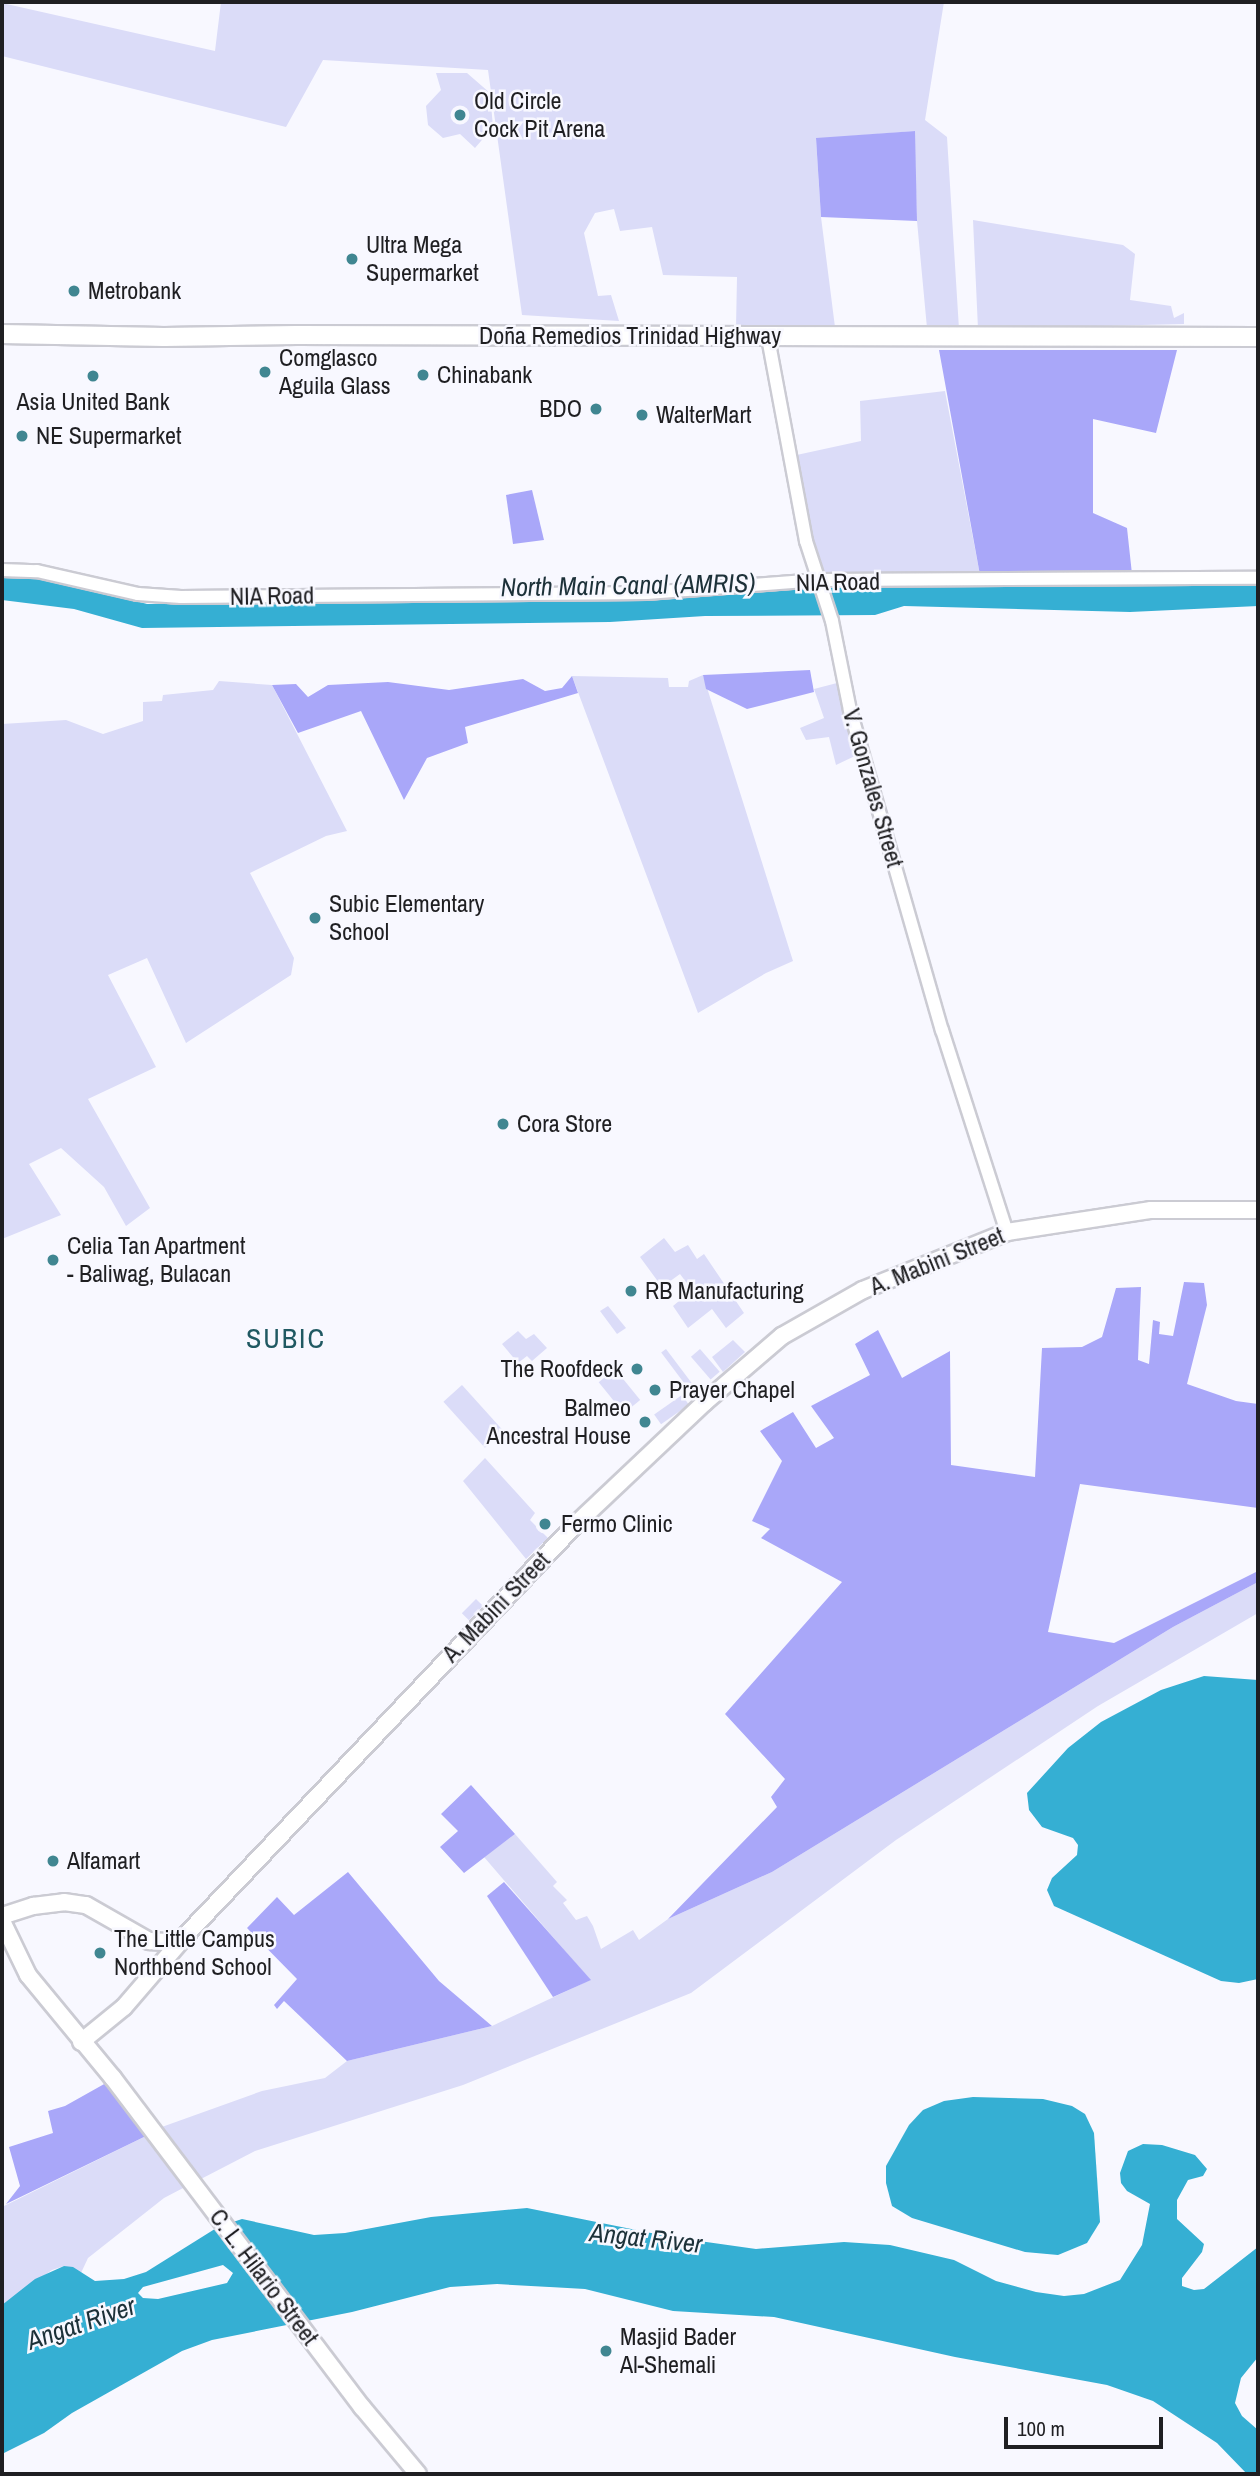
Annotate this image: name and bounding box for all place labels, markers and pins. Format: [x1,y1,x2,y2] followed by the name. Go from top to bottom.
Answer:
[474,87,606,143] place label: Old Circle Cock Pit Arena
[452,107,468,123] marker: Old Circle Cock Pit Arena
[366,231,479,287] place label: Ultra Mega Supermarket
[344,251,360,267] marker: Ultra Mega Supermarket
[88,277,181,305] place label: Metrobank
[66,283,82,299] marker: Metrobank
[279,344,391,400] place label: Comglasco Aguila Glass
[437,361,532,389] place label: Chinabank
[257,364,273,380] marker: Comglasco Aguila Glass
[415,367,431,383] marker: Chinabank
[85,368,101,384] marker: Asia United Bank
[16,388,170,416] place label: Asia United Bank
[539,395,582,423] place label: BDO
[588,401,604,417] marker: BDO
[656,401,751,429] place label: WalterMart
[634,407,650,423] marker: WalterMart
[36,422,181,450] place label: NE Supermarket
[14,428,30,444] marker: NE Supermarket
[329,890,484,946] place label: Subic Elementary School
[307,910,323,926] marker: Subic Elementary School
[517,1110,612,1138] place label: Cora Store
[495,1116,511,1132] marker: Cora Store
[67,1232,247,1288] place label: Celia Tan Apartment - Baliwag, Bulacan
[45,1252,61,1268] marker: Celia Tan Apartment - Baliwag, Bulacan
[645,1277,804,1305] place label: RB Manufacturing
[623,1283,639,1299] marker: RB Manufacturing
[500,1355,623,1383] place label: The Roofdeck
[629,1361,645,1377] marker: The Roofdeck
[669,1376,795,1404] place label: Prayer Chapel
[647,1382,663,1398] marker: Prayer Chapel
[487,1394,631,1450] place label: Balmeo Ancestral House
[637,1414,653,1430] marker: Balmeo Ancestral House
[561,1510,673,1538] place label: Fermo Clinic
[535,1514,555,1534] marker: Fermo Clinic
[67,1847,140,1875] place label: Alfamart
[45,1853,61,1869] marker: Alfamart
[114,1925,275,1981] place label: The Little Campus Northbend School
[92,1945,108,1961] marker: The Little Campus Northbend School
[620,2323,736,2379] place label: Masjid Bader Al-Shemali
[598,2343,614,2359] marker: Masjid Bader Al-Shemali

